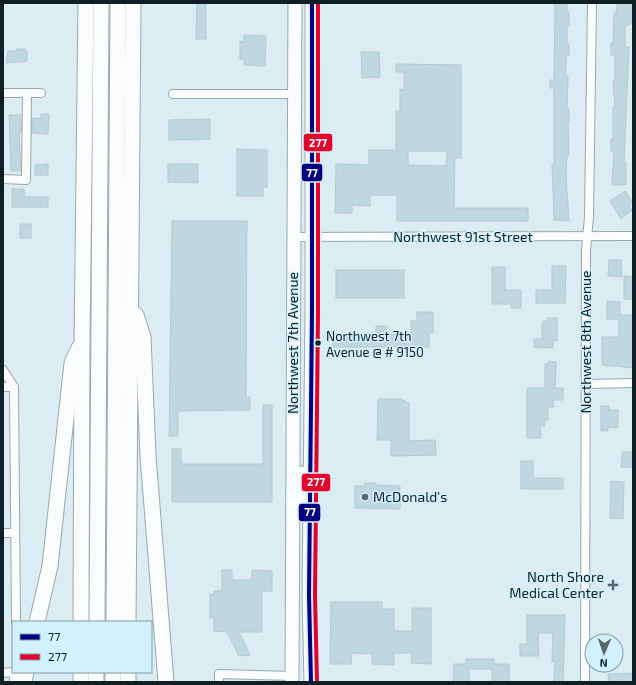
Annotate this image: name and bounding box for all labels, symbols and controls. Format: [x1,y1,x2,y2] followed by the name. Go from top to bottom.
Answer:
[303,133,333,152] line badge: 277
[309,136,327,149] text: 277
[301,163,323,182] line badge: 77
[306,166,318,179] text: 77
[393,228,533,245] street label: Northwest 91st Street
[577,270,594,414] street label: Northwest 8th Avenue
[284,272,301,414] street label: Northwest 7th Avenue
[326,328,424,360] place label: Northwest 7th Avenue @ # 9150
[313,338,323,348] marker: Northwest 7th Avenue @ # 9150
[301,473,331,492] line badge: 277
[307,475,325,488] text: 277
[373,488,447,505] place label: McDonald's
[360,492,370,502] marker: McDonald's
[298,503,321,522] line badge: 77
[304,505,316,518] text: 77
[509,568,604,601] place label: North Shore Medical Center
[607,579,619,591] marker: North Shore Medical Center
[12,621,152,673] legend
[48,629,60,643] text: 77
[584,633,624,673] north arrow
[48,649,67,663] text: 277
[599,657,608,670] text: N

